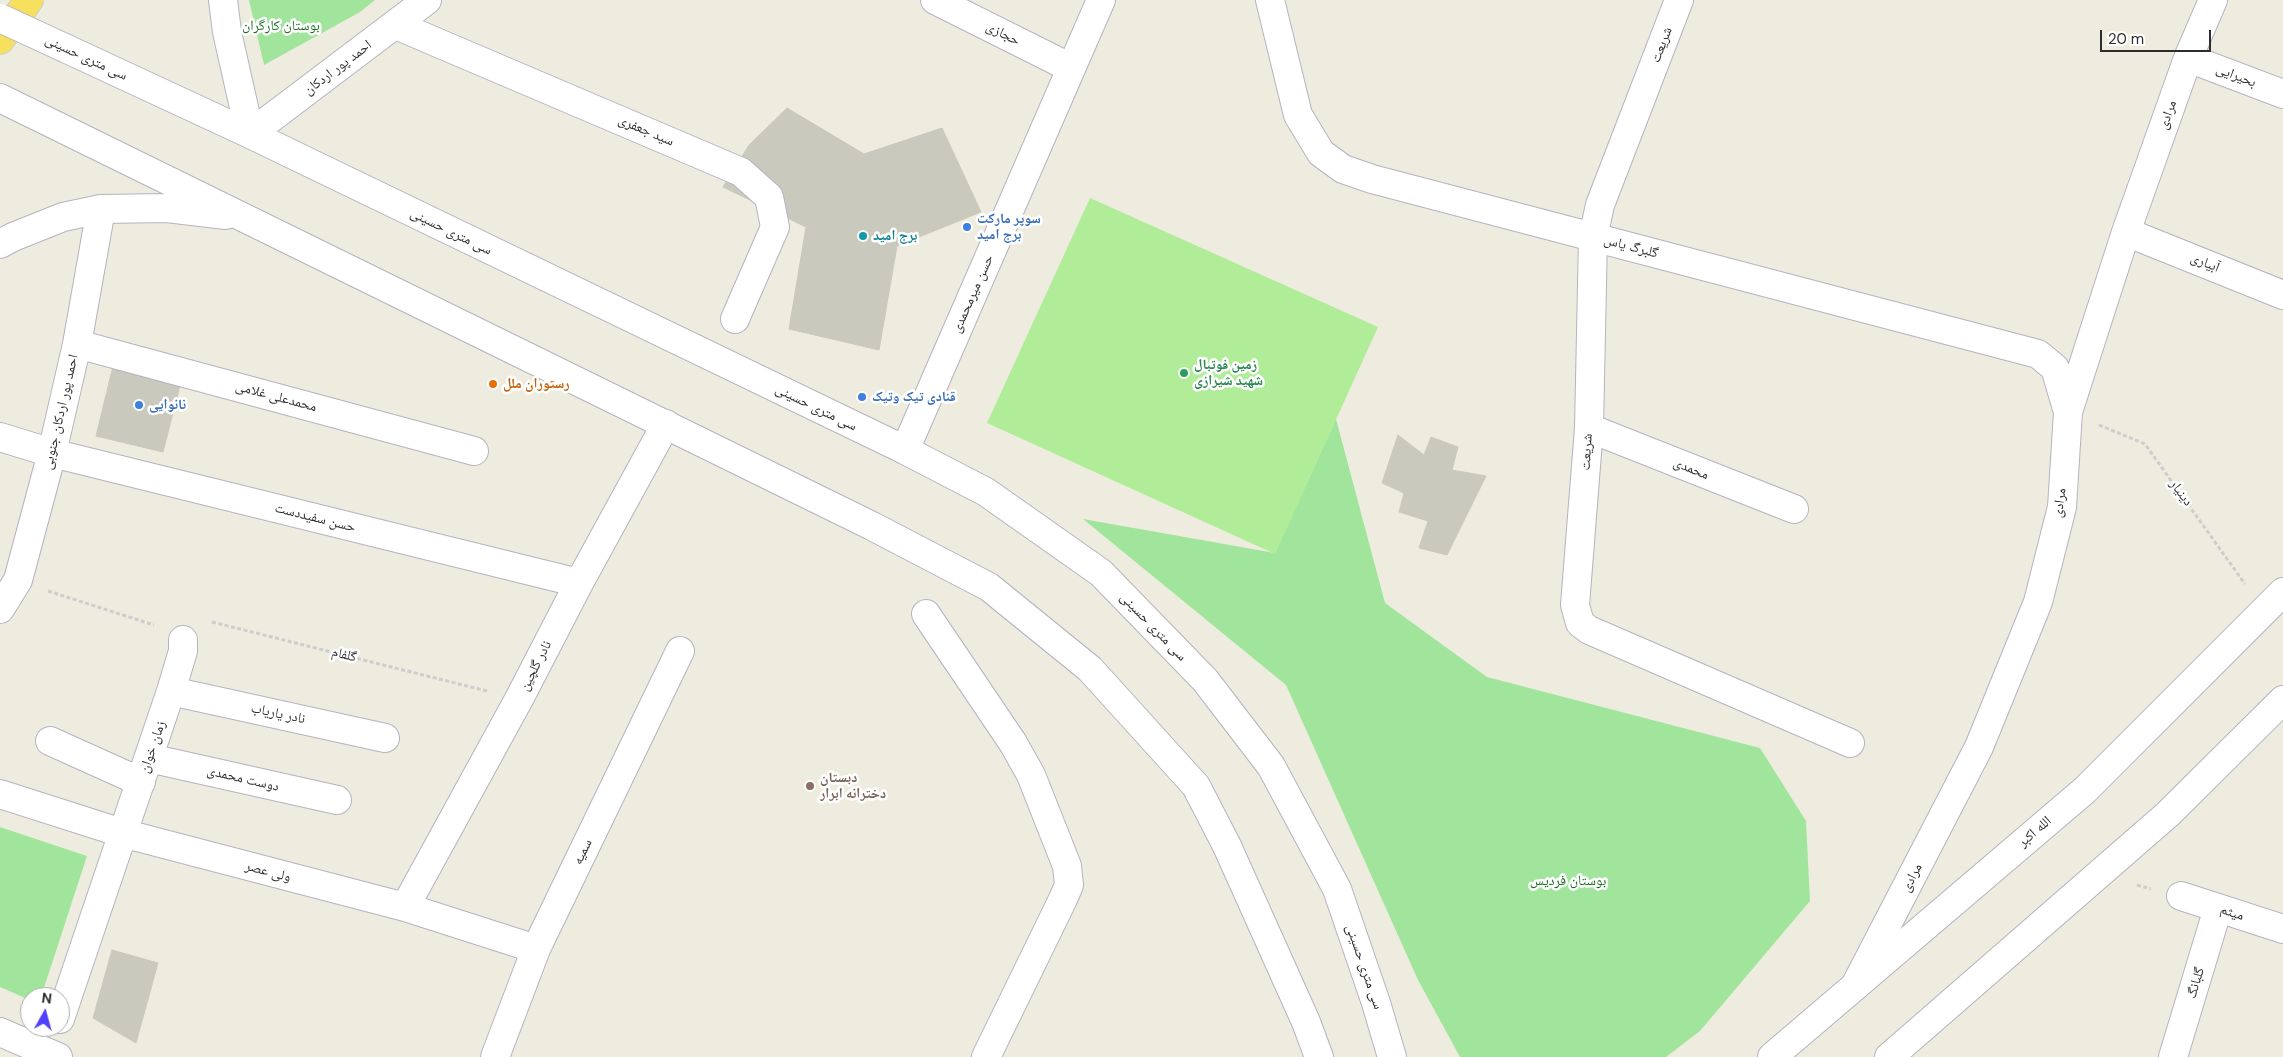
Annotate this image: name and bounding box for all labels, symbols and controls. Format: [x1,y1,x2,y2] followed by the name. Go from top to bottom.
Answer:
[242,18,320,34] park label: بوستان کارگران
[983,18,1023,50] street label: حجازی
[2103,20,2214,52] scale bar
[1648,25,1676,65] street label: شریعت
[2108,29,2144,49] text: 20 m
[42,32,130,84] street label: سی متری حسینی
[301,37,375,99] street label: احمد پور اردکان
[2214,61,2258,91] street label: بحیرایی
[2155,98,2181,132] street label: مرادی
[616,112,676,150] street label: سید جعفری
[407,205,495,259] street label: سی متری حسینی
[977,211,1041,243] place label: سوپر مارکت برج امید
[961,221,973,233] marker: سوپر مارکت برج امید
[873,228,917,244] place label: برج امید
[857,230,869,242] marker: برج امید
[1602,232,1660,262] street label: گلبرگ یاس
[2188,250,2222,276] street label: آبیاری
[948,252,998,336] street label: حسن میرمحمدی
[40,353,82,471] street label: احمد پور اردکان جنوبی
[1194,357,1263,390] place label: زمین فوتبال شهید شیرازی
[1178,367,1190,379] marker: زمین فوتبال شهید شیرازی
[503,376,570,392] place label: رستوران ملل
[233,378,319,416] street label: محمدعلی غلامی
[487,378,499,390] marker: رستوران ملل
[772,381,860,435] street label: سی متری حسینی
[872,389,956,405] place label: قنادی تیک وتیک
[856,391,868,403] marker: قنادی تیک وتیک
[149,397,186,413] place label: نانوایی
[133,399,145,411] marker: نانوایی
[1577,433,1597,471] street label: شریعت
[1671,454,1711,484] street label: محمدی
[2166,476,2196,510] street label: دینیار
[2050,487,2070,519] street label: مرادی
[273,500,357,536] street label: حسن سفیددست
[1116,589,1190,665] street label: سی متری حسینی
[516,638,556,694] street label: نادر گلچین
[330,644,358,666] street label: گلفام
[249,700,307,728] street label: نادر یاریاب
[136,719,170,775] street label: زمان خوان
[205,763,281,795] street label: دوست محمدی
[820,770,886,802] place label: دبستان دخترانه ابرار
[804,780,816,792] marker: دبستان دخترانه ابرار
[2015,813,2055,851] street label: الله اکبر
[570,836,596,868] street label: سمیه
[243,858,293,886] street label: ولی عصر
[1898,861,1926,895] street label: مرادی
[1530,873,1606,889] park label: بوستان فردیس
[2218,901,2246,925] street label: میثم
[1342,922,1386,1012] street label: سی متری حسینی
[2183,965,2209,1001] street label: گلبانگ
[20,987,70,1037] north arrow
[41,989,53,1008] text: N

